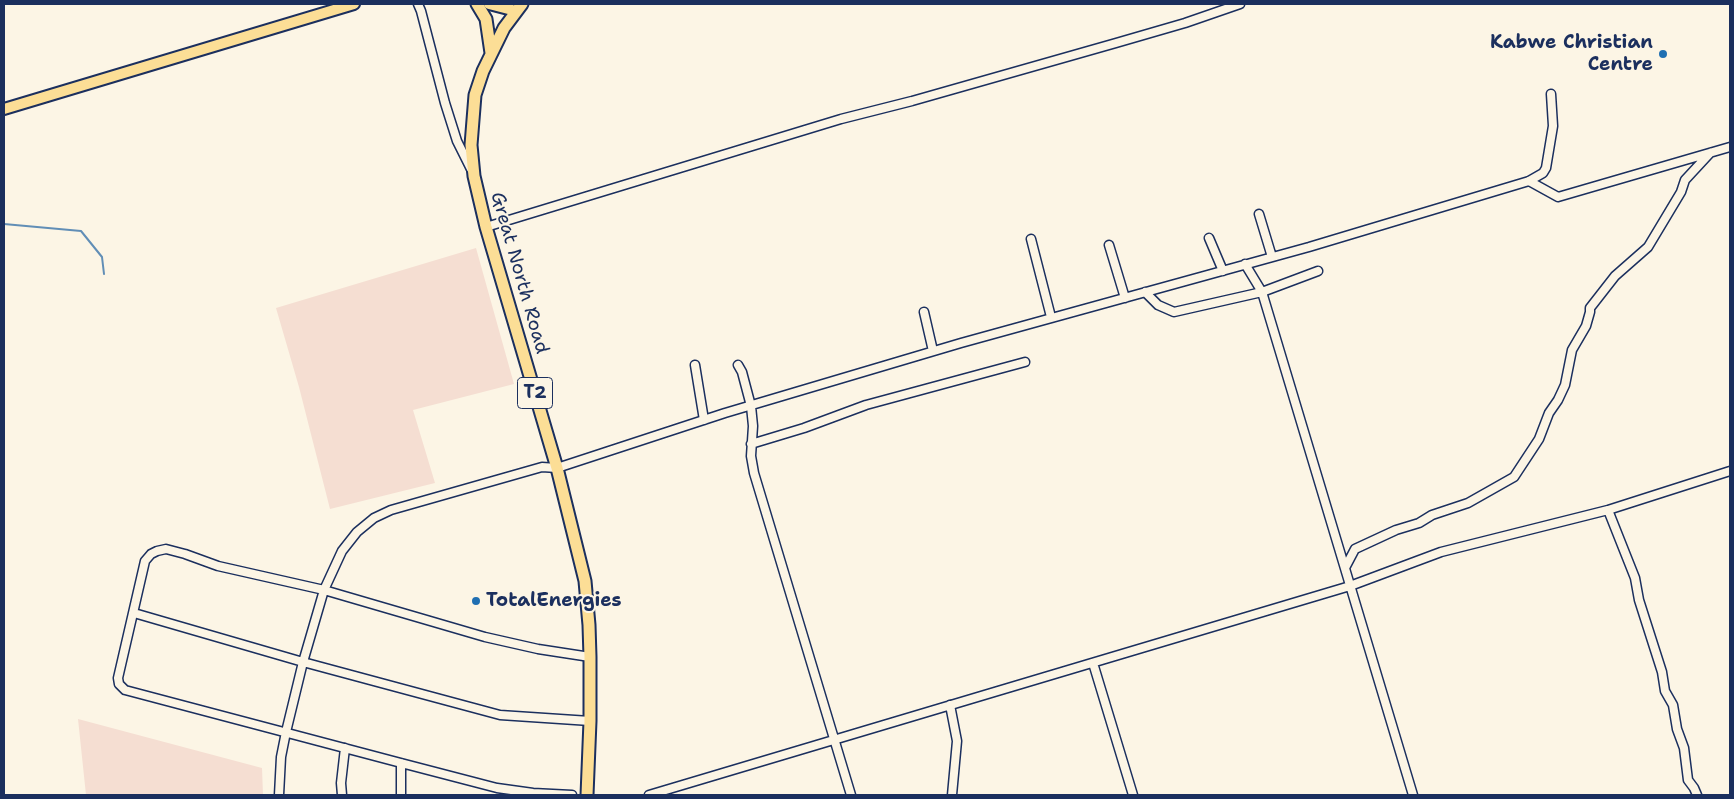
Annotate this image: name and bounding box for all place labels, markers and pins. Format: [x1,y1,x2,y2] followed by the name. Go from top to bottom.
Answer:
[1490,32,1653,76] place label: Kabwe Christian Centre
[1657,48,1669,60] marker: Kabwe Christian Centre
[486,590,622,612] place label: TotalEnergies
[470,595,482,607] marker: TotalEnergies

